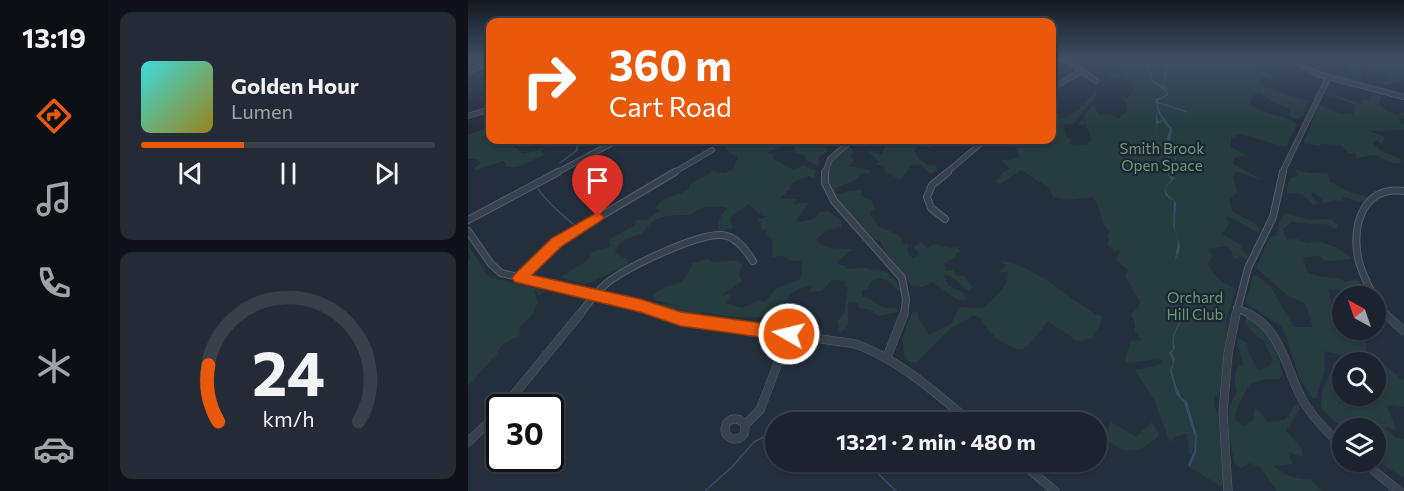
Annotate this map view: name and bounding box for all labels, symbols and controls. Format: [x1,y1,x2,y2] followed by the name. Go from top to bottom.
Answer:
[22,21,86,54] text: 13:19
[609,38,732,90] text: 360 m
[510,42,588,120] icon: right
[231,72,359,99] text: Golden Hour
[609,90,732,123] text: Cart Road
[33,95,75,137] icon: directions
[231,99,293,123] text: Lumen
[1120,139,1204,174] park label: Smith Brook Open Space
[572,155,623,217] pin
[174,157,207,190] icon: previous
[272,157,305,190] icon: pause
[370,157,403,190] icon: next
[581,164,614,197] icon: arrive
[33,178,75,220] icon: music
[33,262,75,304] icon: phone
[1332,286,1386,340] north arrow
[1332,286,1386,472] map controls
[1167,288,1224,323] park label: Orchard Hill Club
[757,302,821,366] position arrow
[252,333,324,409] text: 24
[33,345,75,387] icon: climate
[1332,352,1386,406] button: search
[486,394,564,472] speed limit sign: 30
[262,406,314,432] text: km/h
[1332,418,1386,472] button: layers
[33,428,75,470] icon: car
[836,428,1036,455] text: 13:21 · 2 min · 480 m

